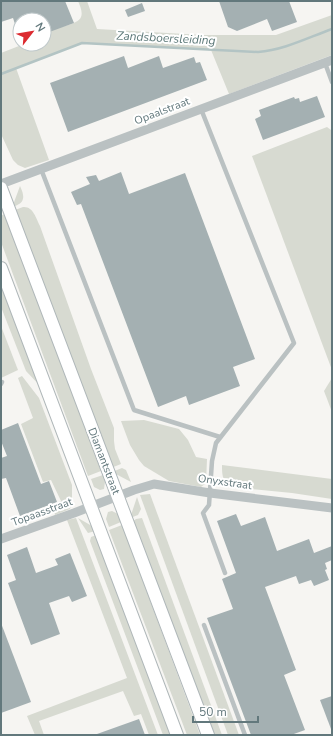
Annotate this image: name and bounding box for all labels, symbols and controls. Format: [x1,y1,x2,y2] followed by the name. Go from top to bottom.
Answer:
[12,12,52,52] north arrow
[32,20,49,34] text: N
[116,27,216,49] water label: Zandsboersleiding
[132,94,192,128] street label: Opaalstraat
[84,425,124,497] street label: Diamantstraat
[197,471,253,493] street label: Onyxstraat
[9,494,75,530] street label: Topaasstraat
[193,698,258,724] scale bar
[199,704,227,720] text: 50 m

